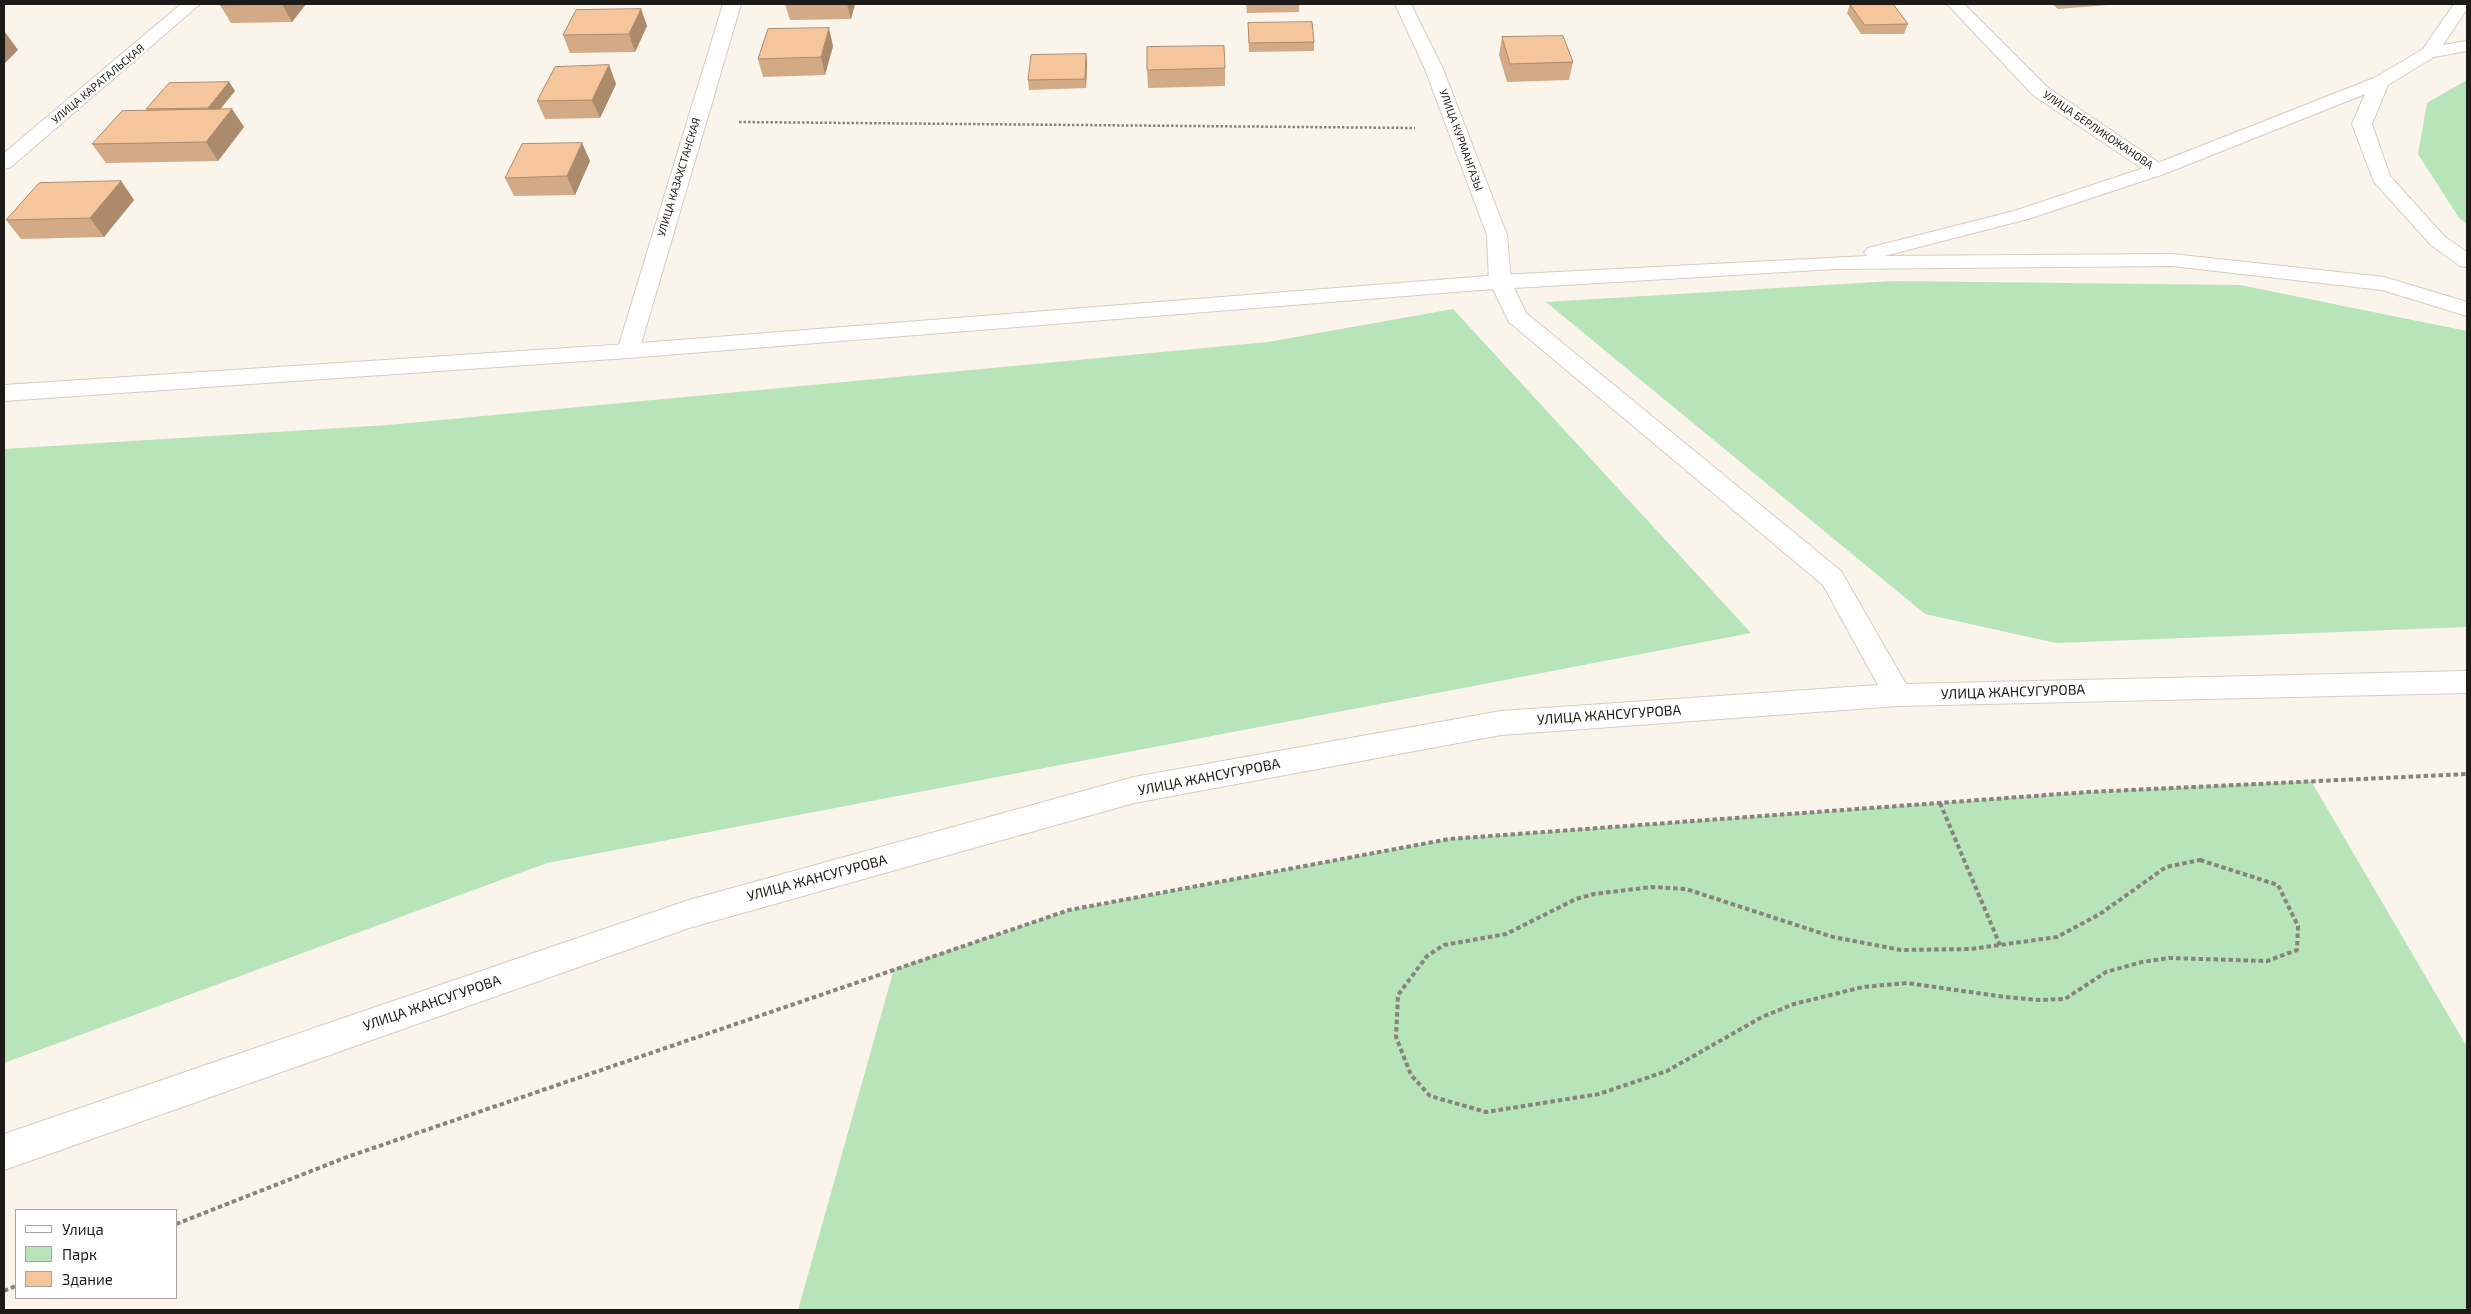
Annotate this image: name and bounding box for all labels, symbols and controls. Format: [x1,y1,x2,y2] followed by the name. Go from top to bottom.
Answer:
[49,41,147,127] street label: УЛИЦА КАРАТАЛЬСКАЯ
[1436,87,1486,193] street label: УЛИЦА КУРМАНГАЗЫ
[2040,88,2156,172] street label: УЛИЦА БЕРЛИКОЖАНОВА
[655,116,703,238] street label: УЛИЦА КАЗАХСТАНСКАЯ
[1941,681,2085,703] street label: УЛИЦА ЖАНСУГУРОВА
[1536,702,1682,728] street label: УЛИЦА ЖАНСУГУРОВА
[1137,755,1281,799] street label: УЛИЦА ЖАНСУГУРОВА
[745,851,889,905] street label: УЛИЦА ЖАНСУГУРОВА
[361,972,503,1034] street label: УЛИЦА ЖАНСУГУРОВА
[15,1209,178,1299] legend
[62,1220,104,1238] text: Улица
[62,1245,97,1263] text: Парк
[62,1270,113,1288] text: Здание

